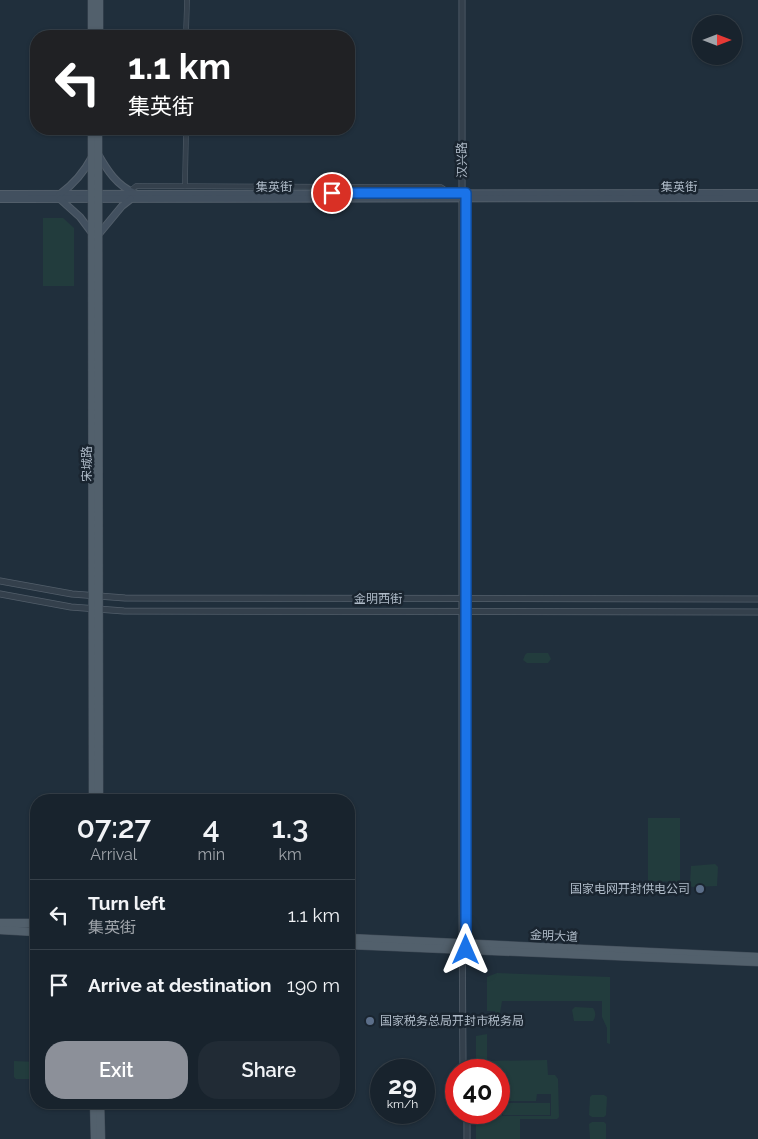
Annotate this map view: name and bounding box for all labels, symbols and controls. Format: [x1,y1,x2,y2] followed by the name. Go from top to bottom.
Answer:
[692,15,742,65] north arrow
[692,15,742,65] map controls
[128,46,231,87] text: 1.1 km
[45,50,110,115] icon: left
[128,93,194,119] text: 集英街
[455,142,469,178] street label: 汉兴路
[311,172,353,214] pin
[318,179,346,207] icon: arrive
[256,180,292,194] street label: 集英街
[661,180,697,194] street label: 集英街
[80,446,94,482] street label: 宋城路
[354,592,402,606] street label: 金明西街
[77,810,151,845] text: 07:27
[203,810,220,845] text: 4
[272,810,309,845] text: 1.3
[90,845,137,864] text: Arrival
[197,845,225,864] text: min
[278,845,302,864] text: km
[570,882,690,896] place label: 国家电网开封供电公司
[694,883,706,895] marker: 国家电网开封供电公司
[88,892,165,914] text: Turn left
[45,901,73,929] icon: left
[288,904,340,926] text: 1.1 km
[88,918,136,937] text: 集英街
[439,923,491,975] position arrow
[530,928,578,944] street label: 金明大道
[45,971,73,999] icon: arrive
[88,974,272,996] text: Arrive at destination
[287,974,340,996] text: 190 m
[380,1014,524,1028] place label: 国家税务总局开封市税务局
[364,1015,376,1027] marker: 国家税务总局开封市税务局
[45,1041,188,1099] button: Exit
[198,1041,340,1099] button: Share
[445,1059,510,1124] speed limit sign: 40
[388,1070,417,1100] text: 29
[387,1097,418,1111] text: km/h

